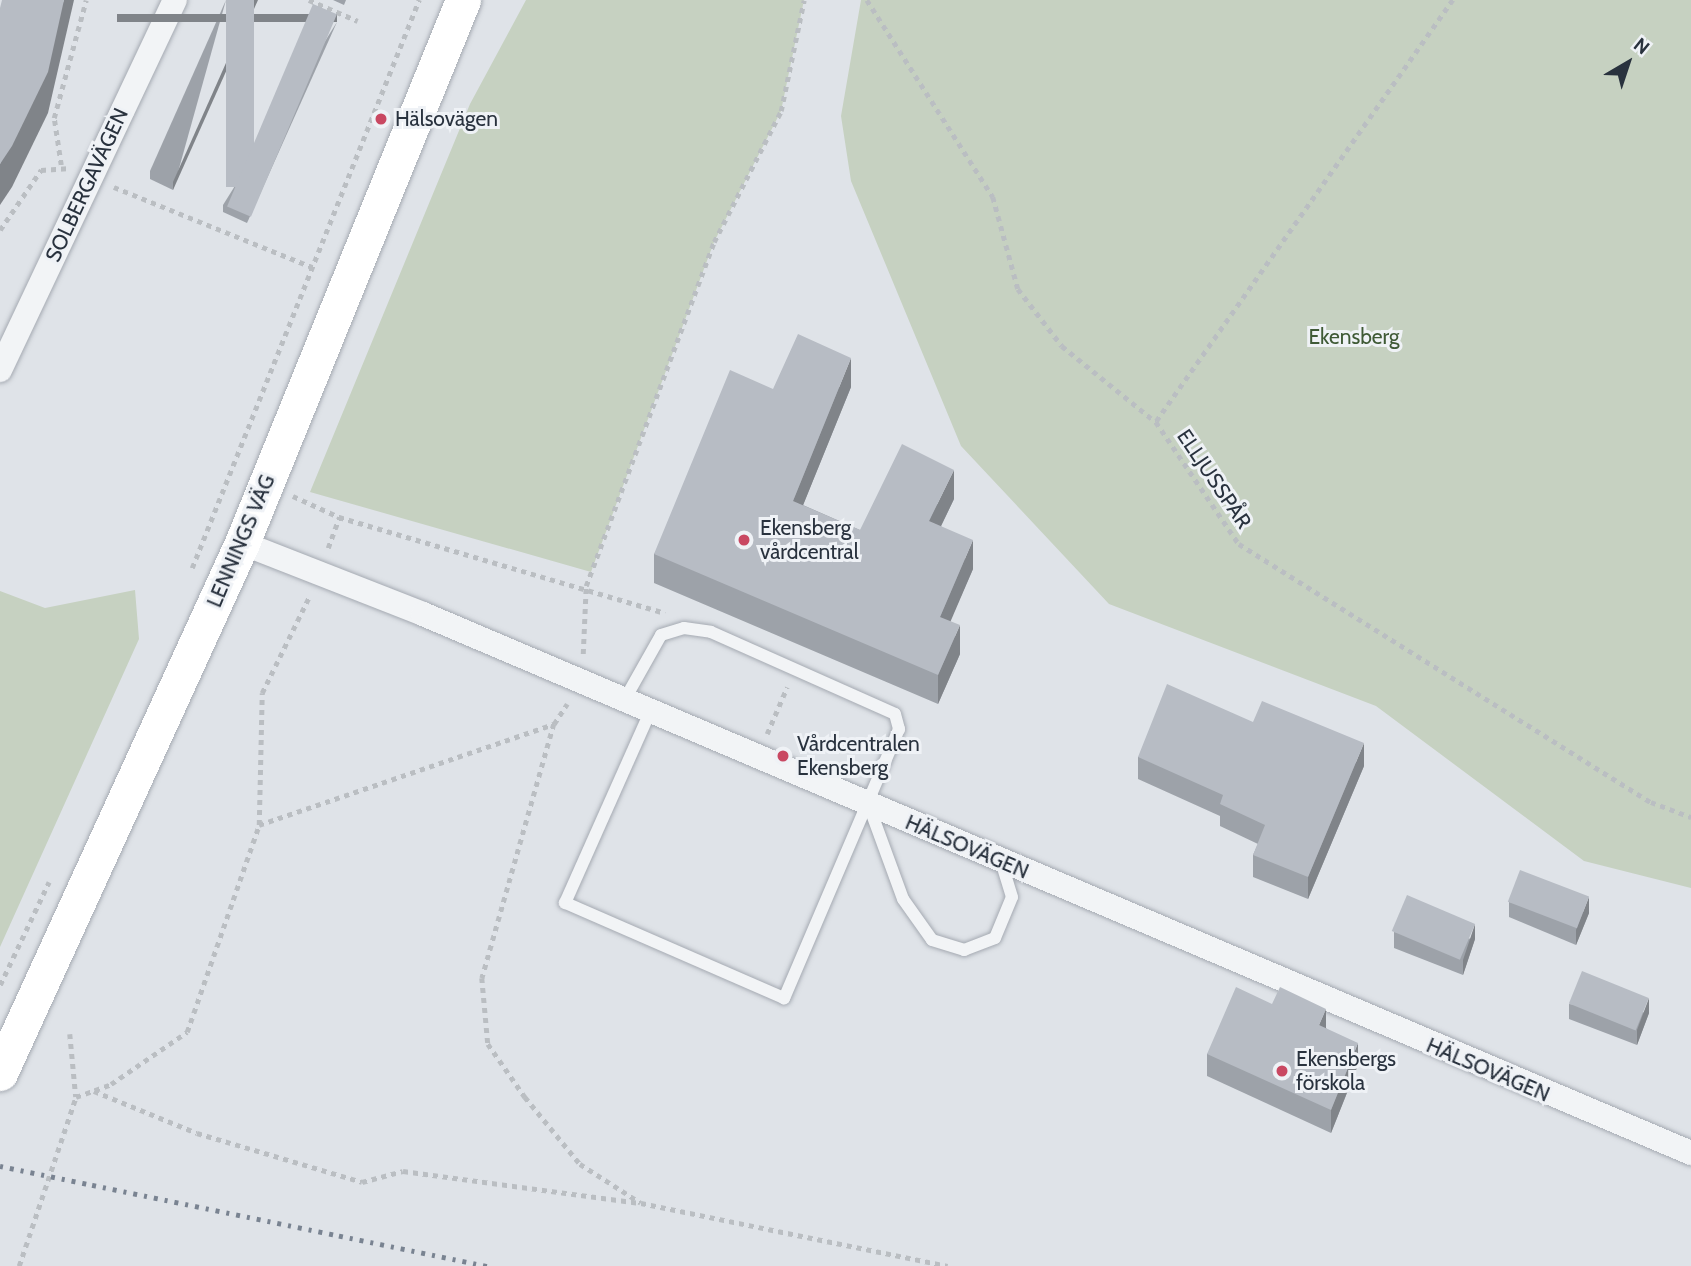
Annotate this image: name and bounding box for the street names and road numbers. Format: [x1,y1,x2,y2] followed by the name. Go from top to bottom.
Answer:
[40,104,134,266] street label: SOLBERGAVÄGEN
[1172,424,1256,534] street label: ELLJUSSPÅR
[202,471,280,611] street label: LENNINGS VÄG
[902,810,1032,884] street label: HÄLSOVÄGEN
[1423,1033,1553,1107] street label: HÄLSOVÄGEN

